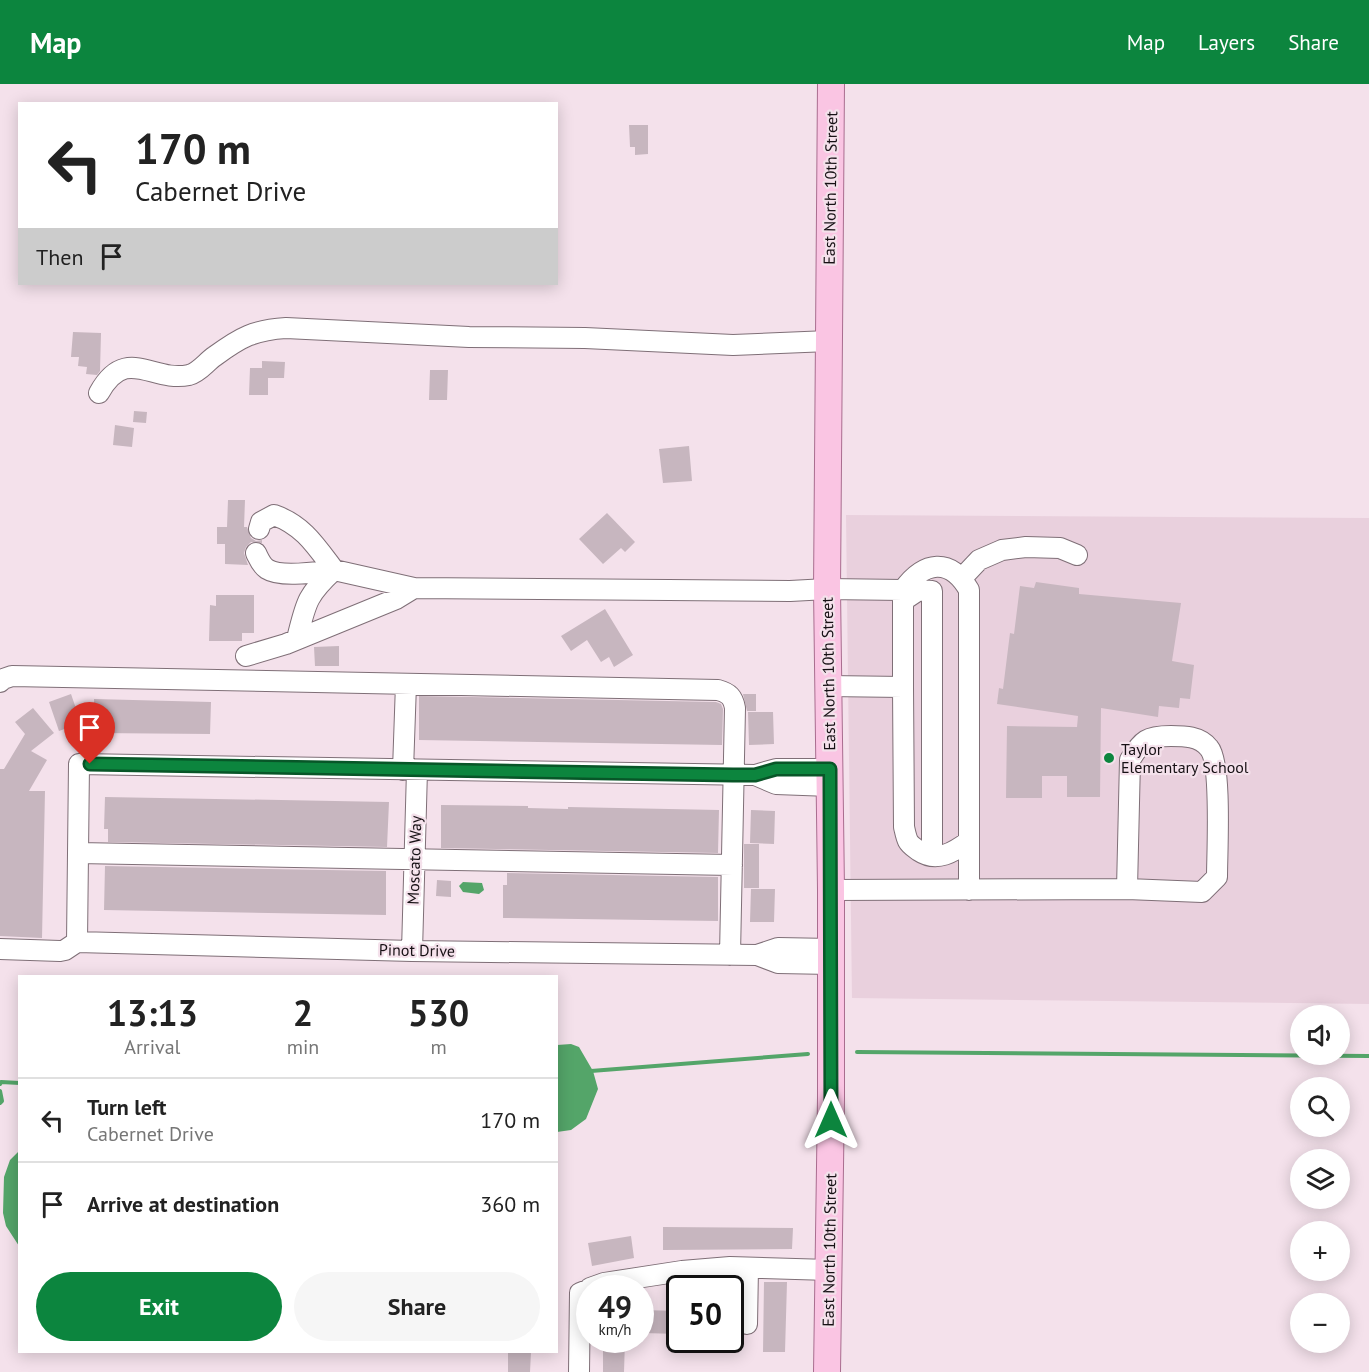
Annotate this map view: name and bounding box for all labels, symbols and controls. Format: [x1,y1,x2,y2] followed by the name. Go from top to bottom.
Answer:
[30,24,81,61] text: Map
[1127,29,1165,56] text: Map
[1198,29,1255,56] text: Layers
[1288,29,1339,56] text: Share
[819,111,841,265] street label: East North 10th Street
[135,121,251,176] text: 170 m
[36,126,114,204] icon: left
[135,174,306,208] text: Cabernet Drive
[95,240,128,273] icon: arrive
[36,243,83,271] text: Then
[817,597,839,751] street label: East North 10th Street
[64,702,115,764] pin
[73,711,106,744] icon: arrive
[1121,739,1249,777] place label: Taylor Elementary School
[1102,751,1116,765] marker: Taylor Elementary School
[402,815,426,905] street label: Moscato Way
[379,939,455,961] street label: Pinot Drive
[107,989,198,1036] text: 13:13
[293,989,313,1036] text: 2
[408,989,469,1036] text: 530
[1290,1005,1350,1353] map controls
[1290,1005,1350,1065] button: sound
[124,1034,180,1060] text: Arrival
[287,1034,319,1060] text: min
[431,1034,447,1060] text: m
[1290,1077,1350,1137] button: search
[799,1088,863,1152] position arrow
[87,1093,167,1121] text: Turn left
[36,1104,69,1137] icon: left
[480,1106,540,1134] text: 170 m
[87,1121,214,1147] text: Cabernet Drive
[1290,1149,1350,1209] button: layers
[818,1173,840,1327] street label: East North 10th Street
[36,1188,69,1221] icon: arrive
[87,1190,279,1218] text: Arrive at destination
[480,1190,540,1218] text: 360 m
[1290,1221,1350,1281] button: +
[36,1272,282,1341] button: Exit
[294,1272,540,1341] button: Share
[666,1275,744,1353] speed limit sign: 50
[598,1287,632,1326] text: 49
[1290,1293,1350,1353] button: −
[599,1320,631,1339] text: km/h

